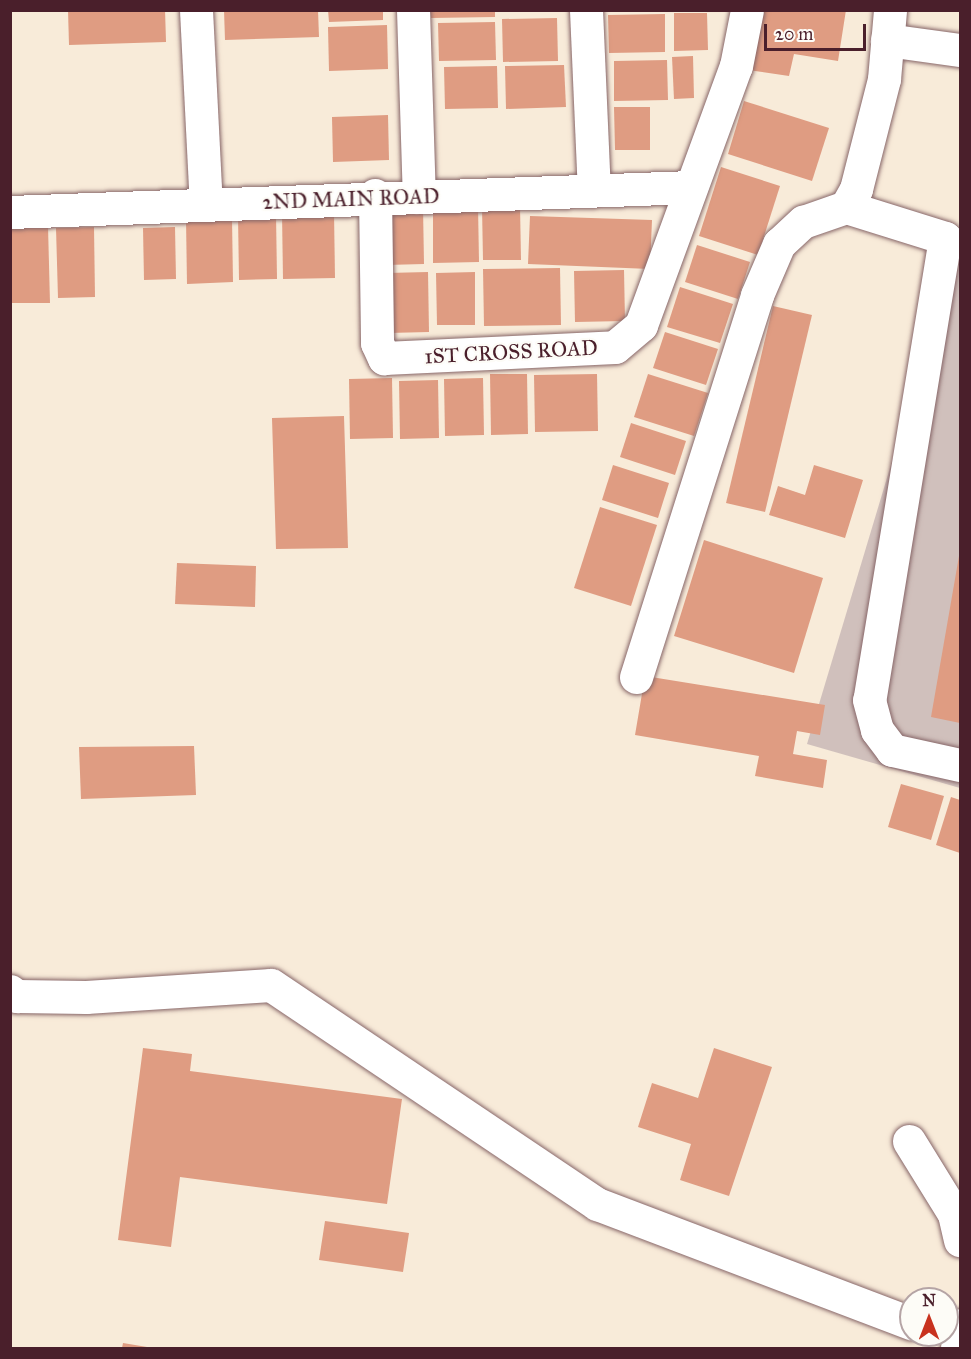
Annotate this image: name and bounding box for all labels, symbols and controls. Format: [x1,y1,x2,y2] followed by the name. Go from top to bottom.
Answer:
[767,12,869,50] scale bar
[775,23,813,45] text: 20 m
[262,183,440,215] street label: 2ND MAIN ROAD
[424,335,598,369] street label: 1ST CROSS ROAD
[899,1287,959,1347] north arrow
[922,1291,936,1310] text: N

